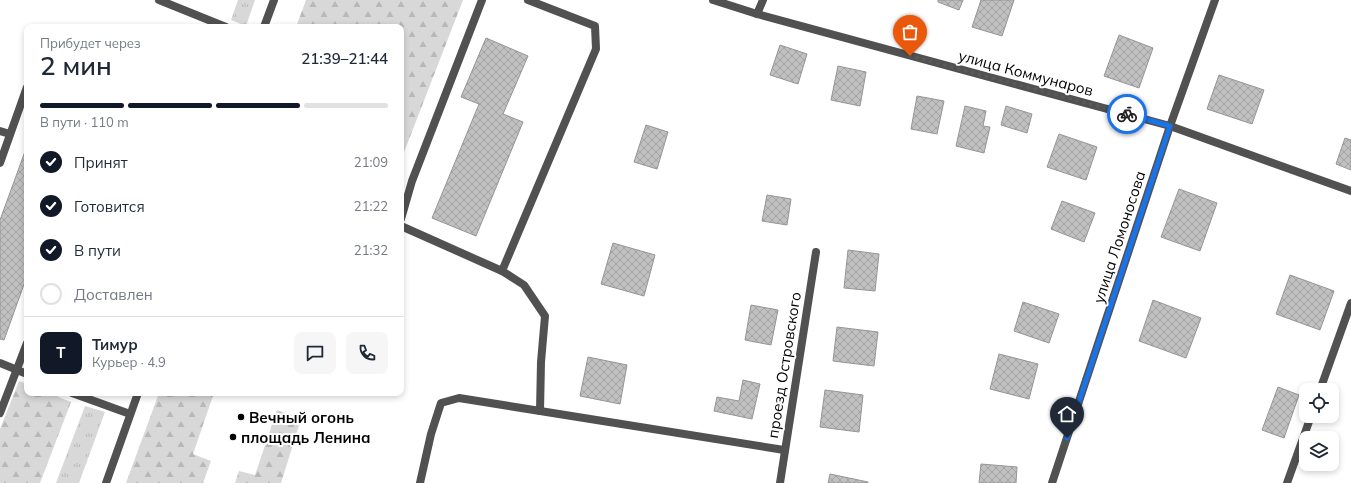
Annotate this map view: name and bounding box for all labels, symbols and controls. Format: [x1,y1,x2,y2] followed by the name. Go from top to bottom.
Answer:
[893,15,927,56] pin
[899,21,921,43] icon: bag
[40,35,141,51] text: Прибудет через
[957,46,1095,100] street label: улица Коммунаров
[40,49,112,82] text: 2 мин
[301,49,388,68] text: 21:39–21:44
[1107,94,1147,134] courier
[1116,103,1138,125] icon: bike
[40,114,129,130] text: В пути · 110 m
[40,151,62,173] icon: check
[74,153,128,172] text: Принят
[354,154,388,170] text: 21:09
[1089,168,1149,306] street label: улица Ломоносова
[40,195,62,217] icon: check
[74,197,145,216] text: Готовится
[354,198,388,214] text: 21:22
[40,239,62,261] icon: check
[74,241,121,260] text: В пути
[354,242,388,258] text: 21:32
[74,285,153,304] text: Доставлен
[763,290,805,440] street label: проезд Островского
[294,332,336,374] button: chat
[346,332,388,374] button: phone
[92,335,138,354] text: Тимур
[56,343,66,362] text: Т
[92,354,166,370] text: Курьер · 4.9
[1299,383,1339,471] map controls
[1299,383,1339,423] button: locate
[1050,397,1084,438] pin
[1056,403,1078,425] icon: home
[249,408,354,427] place label: Вечный огонь
[236,412,246,422] marker: Вечный огонь
[241,428,371,447] place label: площадь Ленина
[1299,431,1339,471] button: layers
[228,432,238,442] marker: площадь Ленина

